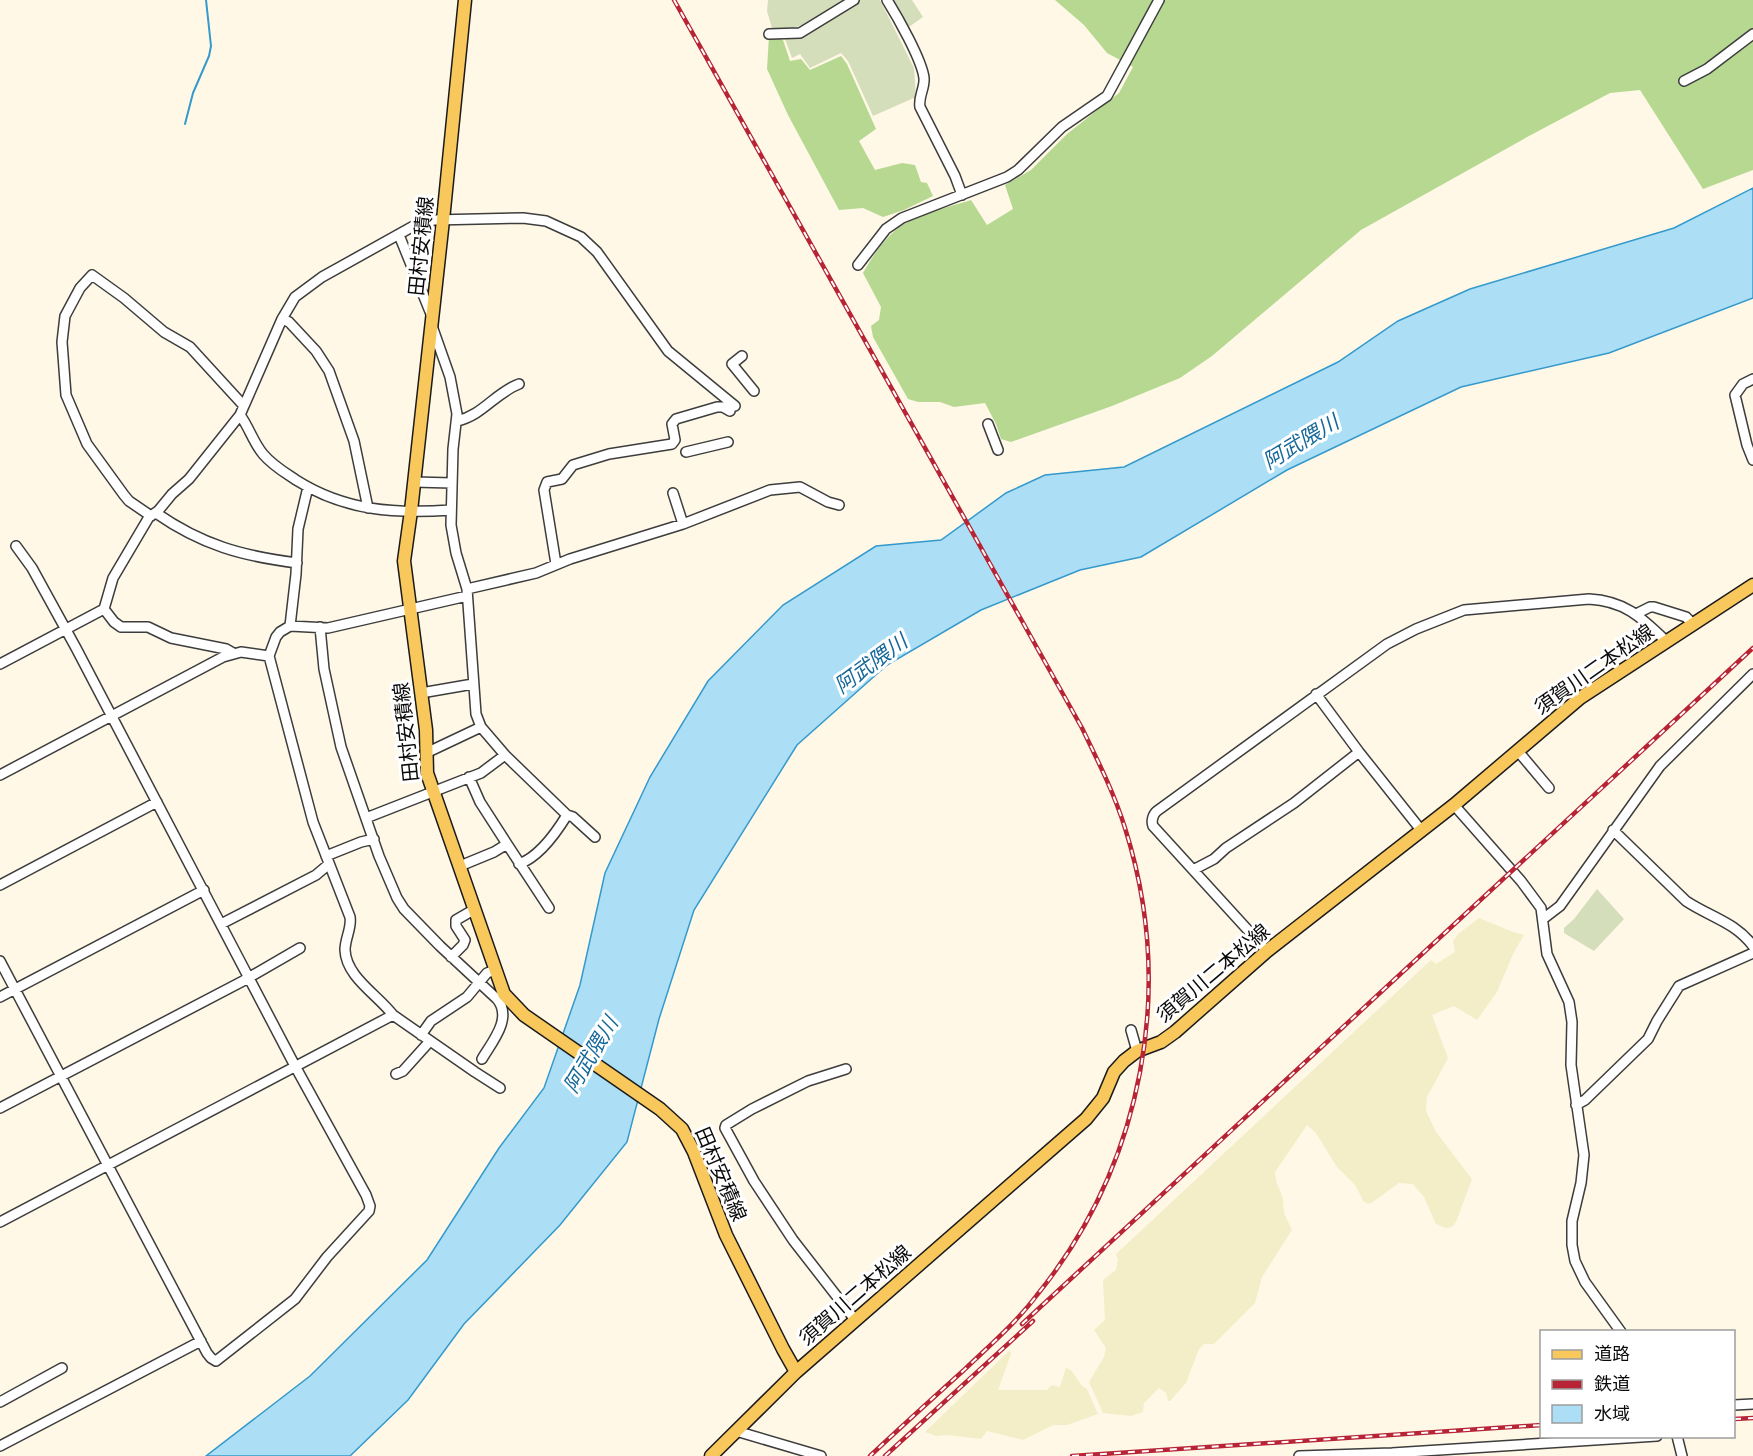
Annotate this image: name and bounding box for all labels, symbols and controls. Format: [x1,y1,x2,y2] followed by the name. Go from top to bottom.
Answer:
[403,195,438,297] street label: 田村安積線
[1258,407,1345,475] water label: 阿武隈川
[1529,618,1658,719] street label: 須賀川二本松線
[829,627,914,699] water label: 阿武隈川
[388,681,423,783] street label: 田村安積線
[1151,918,1274,1027] street label: 須賀川二本松線
[557,1010,625,1098] water label: 阿武隈川
[690,1123,753,1225] street label: 田村安積線
[794,1239,916,1350] street label: 須賀川二本松線
[1540,1330,1735,1438] legend
[1594,1342,1630,1365] text: 道路
[1594,1372,1630,1395] text: 鉄道
[1594,1402,1630,1425] text: 水域

